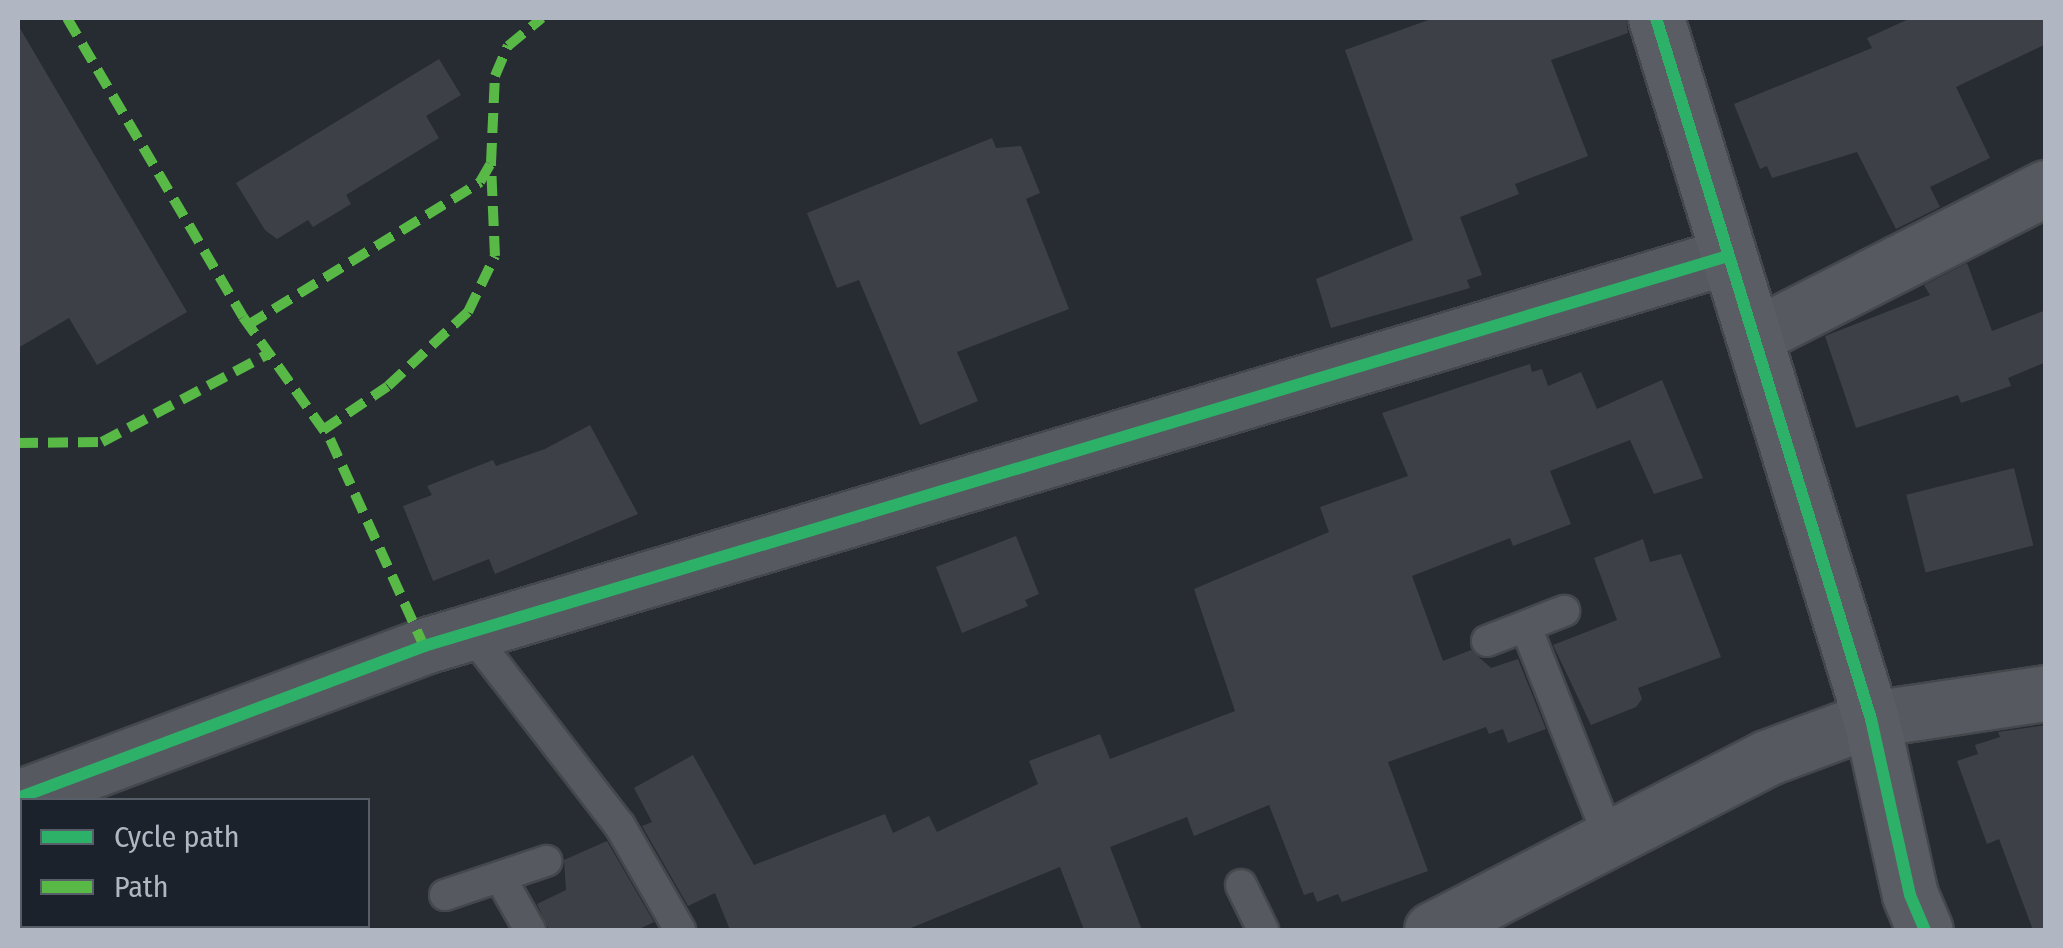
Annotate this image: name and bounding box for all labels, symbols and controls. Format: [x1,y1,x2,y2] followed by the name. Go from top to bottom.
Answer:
[20,798,370,928] legend
[114,819,240,855] text: Cycle path
[114,869,168,905] text: Path

